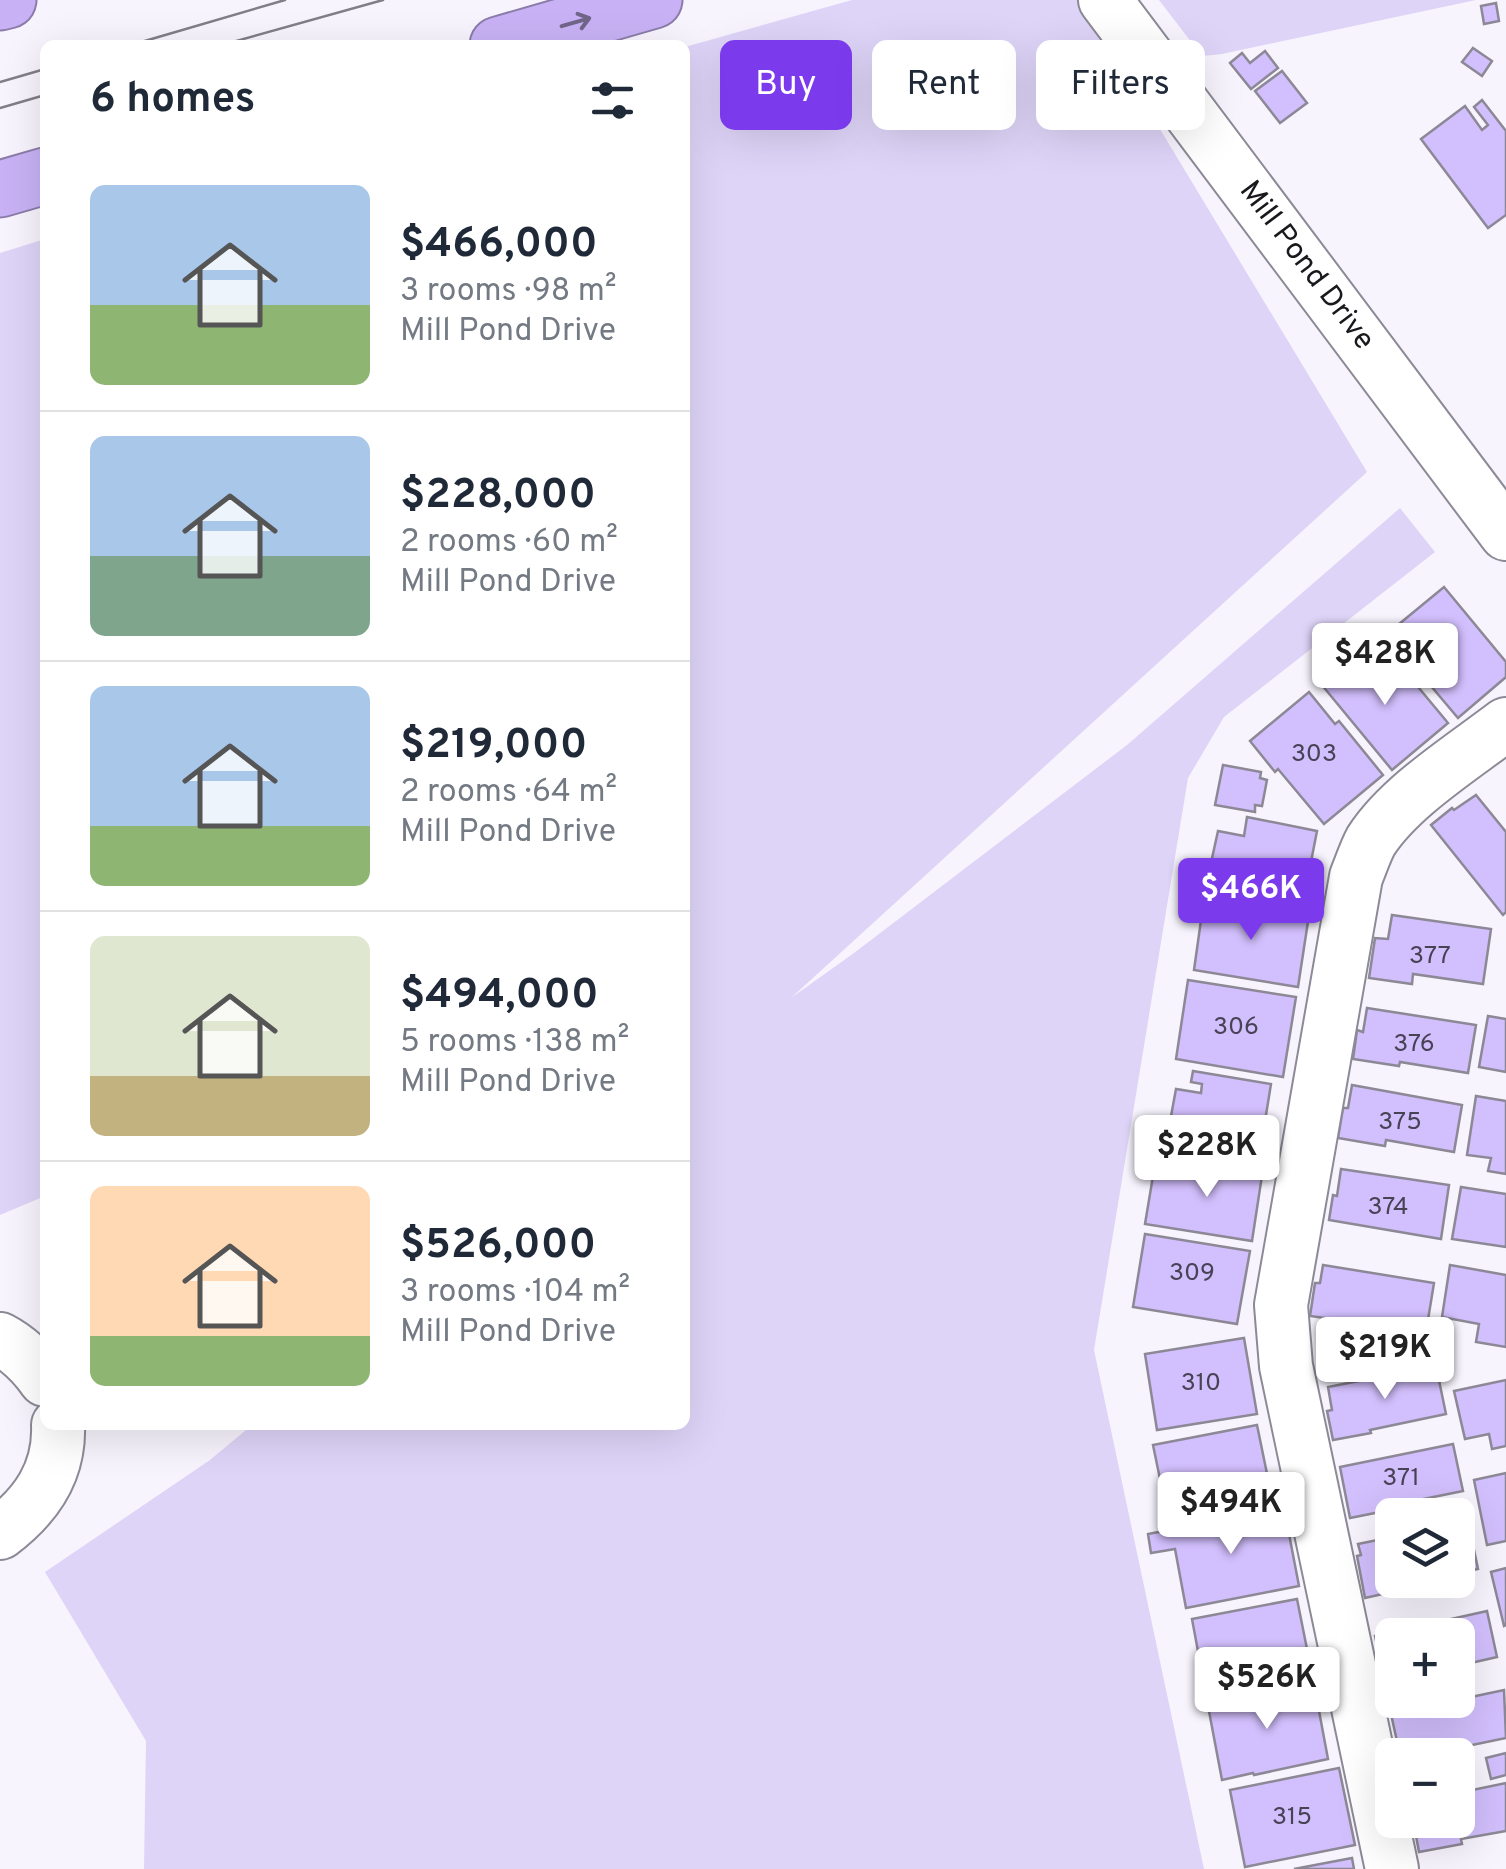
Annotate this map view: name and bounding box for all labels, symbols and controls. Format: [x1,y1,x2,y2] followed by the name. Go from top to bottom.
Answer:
[560,12,591,31] one-way arrow
[720,40,852,130] chip: Buy
[872,40,1016,130] chip: Rent
[1036,40,1205,130] chip: Filters
[585,73,640,128] icon: filters
[90,74,255,127] text: 6 homes
[1230,174,1382,358] street label: Mill Pond Drive
[400,219,598,272] text: $466,000
[170,225,290,345] icon: home
[400,272,617,312] text: 3 rooms · 98 m²
[400,312,616,352] text: Mill Pond Drive
[400,470,596,523] text: $228,000
[170,476,290,596] icon: home
[400,523,618,563] text: 2 rooms · 60 m²
[400,563,616,603] text: Mill Pond Drive
[1315,623,1455,708] pin: $428K
[1334,635,1436,675] text: $428K
[400,720,587,773] text: $219,000
[170,726,290,846] icon: home
[1291,739,1337,771] house number: 303
[400,773,617,813] text: 2 rooms · 64 m²
[400,813,616,853] text: Mill Pond Drive
[1181,858,1321,943] pin: $466K
[1200,870,1302,910] text: $466K
[1409,941,1451,973] house number: 377
[400,970,599,1023] text: $494,000
[170,976,290,1096] icon: home
[1213,1012,1259,1044] house number: 306
[400,1023,629,1063] text: 5 rooms · 138 m²
[1393,1029,1435,1061] house number: 376
[400,1063,616,1103] text: Mill Pond Drive
[1378,1107,1422,1139] house number: 375
[1137,1115,1277,1200] pin: $228K
[1156,1127,1258,1167] text: $228K
[1368,1192,1408,1224] house number: 374
[400,1220,596,1273] text: $526,000
[170,1226,290,1346] icon: home
[1169,1258,1215,1290] house number: 309
[400,1273,630,1313] text: 3 rooms · 104 m²
[400,1313,616,1353] text: Mill Pond Drive
[1315,1317,1455,1402] pin: $219K
[1338,1329,1432,1369] text: $219K
[1181,1368,1221,1400] house number: 310
[1382,1463,1420,1495] house number: 371
[1161,1472,1301,1557] pin: $494K
[1180,1484,1282,1524] text: $494K
[1375,1498,1475,1838] map controls
[1375,1498,1475,1598] button: layers
[1375,1618,1475,1718] button: +
[1197,1647,1337,1732] pin: $526K
[1217,1659,1317,1699] text: $526K
[1375,1738,1475,1838] button: −
[1272,1802,1312,1834] house number: 315

